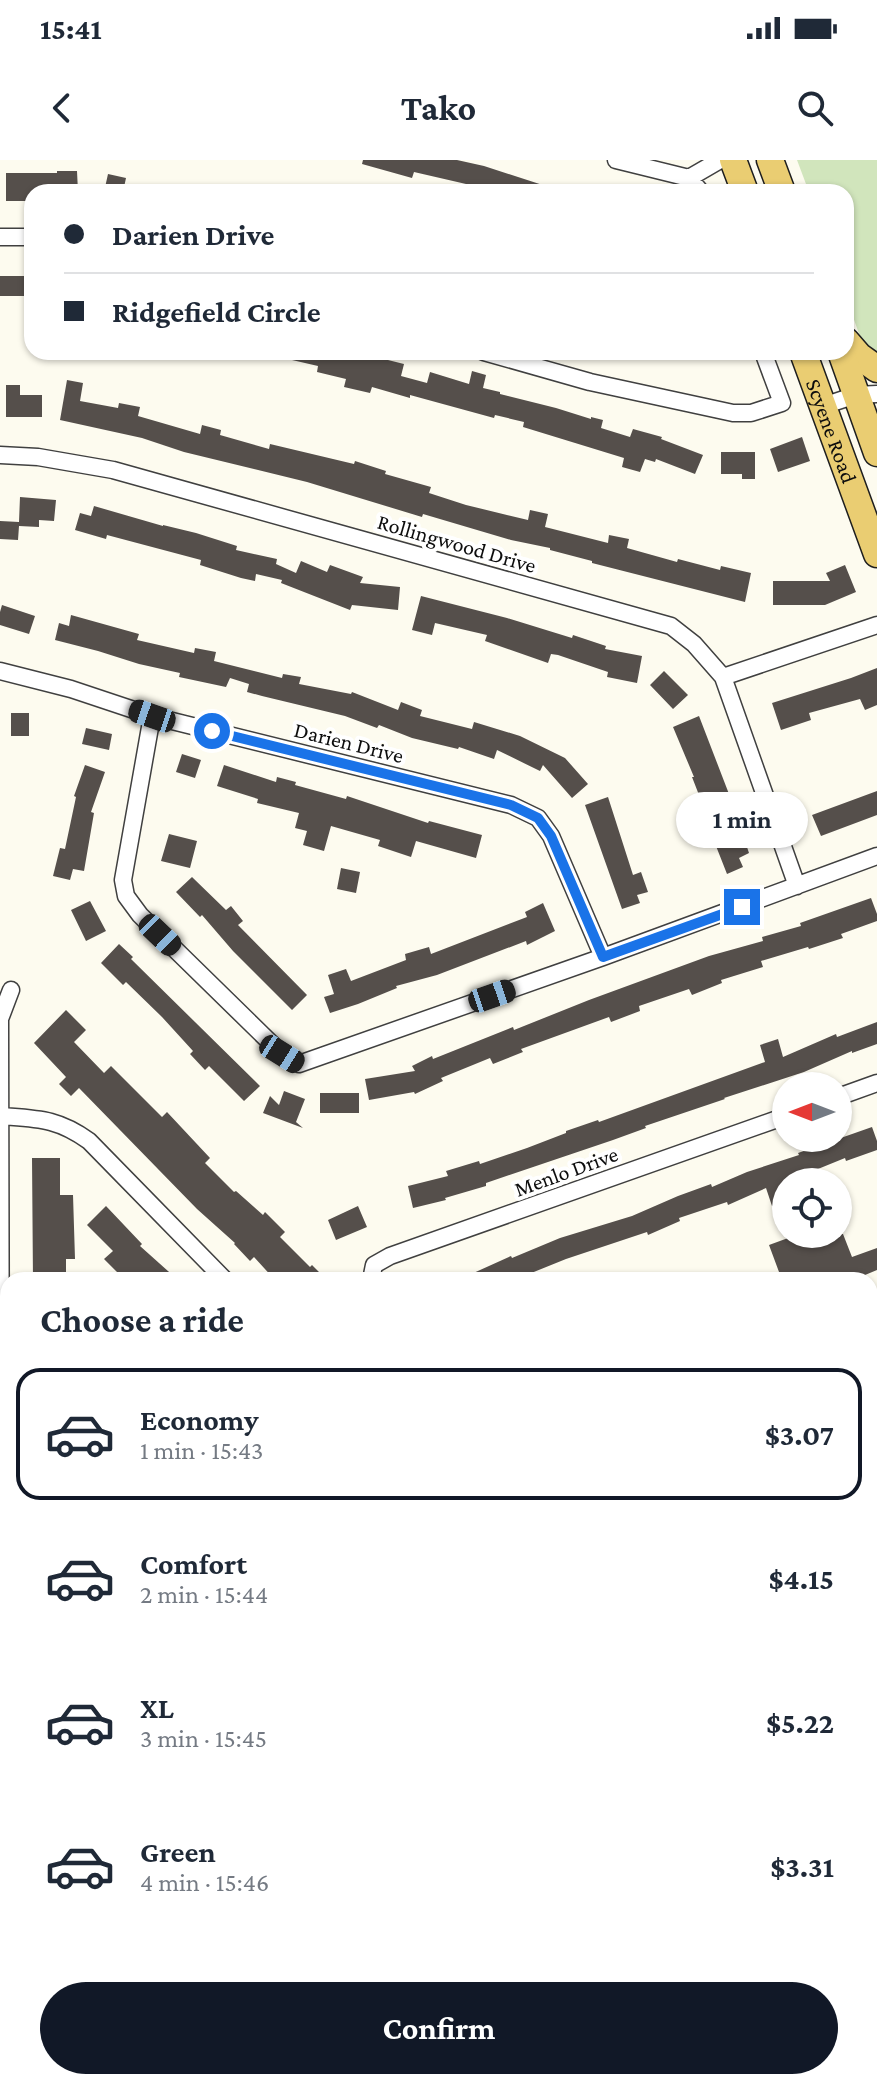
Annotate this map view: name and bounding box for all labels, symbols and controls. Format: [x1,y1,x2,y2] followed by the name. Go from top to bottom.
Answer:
[40,12,102,45] text: 15:41
[40,86,84,130] icon: back
[793,86,837,130] icon: search
[401,88,476,128] text: Tako
[112,218,274,251] text: Darien Drive
[112,295,321,328] text: Ridgefield Circle
[801,375,862,487] street label: Scyene Road
[375,509,539,578] street label: Rollingwood Drive
[125,697,179,735] car
[194,713,230,749] route start
[292,717,406,768] street label: Darien Drive
[676,791,808,847] callout: 1 min
[712,805,772,834] text: 1 min
[724,889,760,925] route end
[134,910,186,960] car
[465,977,519,1015] car
[255,1031,309,1077] car
[772,1072,852,1152] north arrow
[772,1072,852,1248] map controls
[511,1141,621,1202] street label: Menlo Drive
[772,1168,852,1248] button: locate
[40,1300,244,1340] text: Choose a ride
[44,1398,116,1470] icon: car
[140,1403,259,1436] text: Economy
[765,1418,834,1451] text: $3.07
[140,1436,263,1465] text: 1 min · 15:43
[44,1542,116,1614] icon: car
[140,1547,247,1580] text: Comfort
[769,1562,834,1595] text: $4.15
[140,1580,268,1609] text: 2 min · 15:44
[44,1686,116,1758] icon: car
[140,1691,174,1724] text: XL
[766,1706,834,1739] text: $5.22
[140,1724,267,1753] text: 3 min · 15:45
[44,1830,116,1902] icon: car
[140,1835,216,1868] text: Green
[770,1850,834,1883] text: $3.31
[140,1868,269,1897] text: 4 min · 15:46
[40,1982,838,2074] button: Confirm

